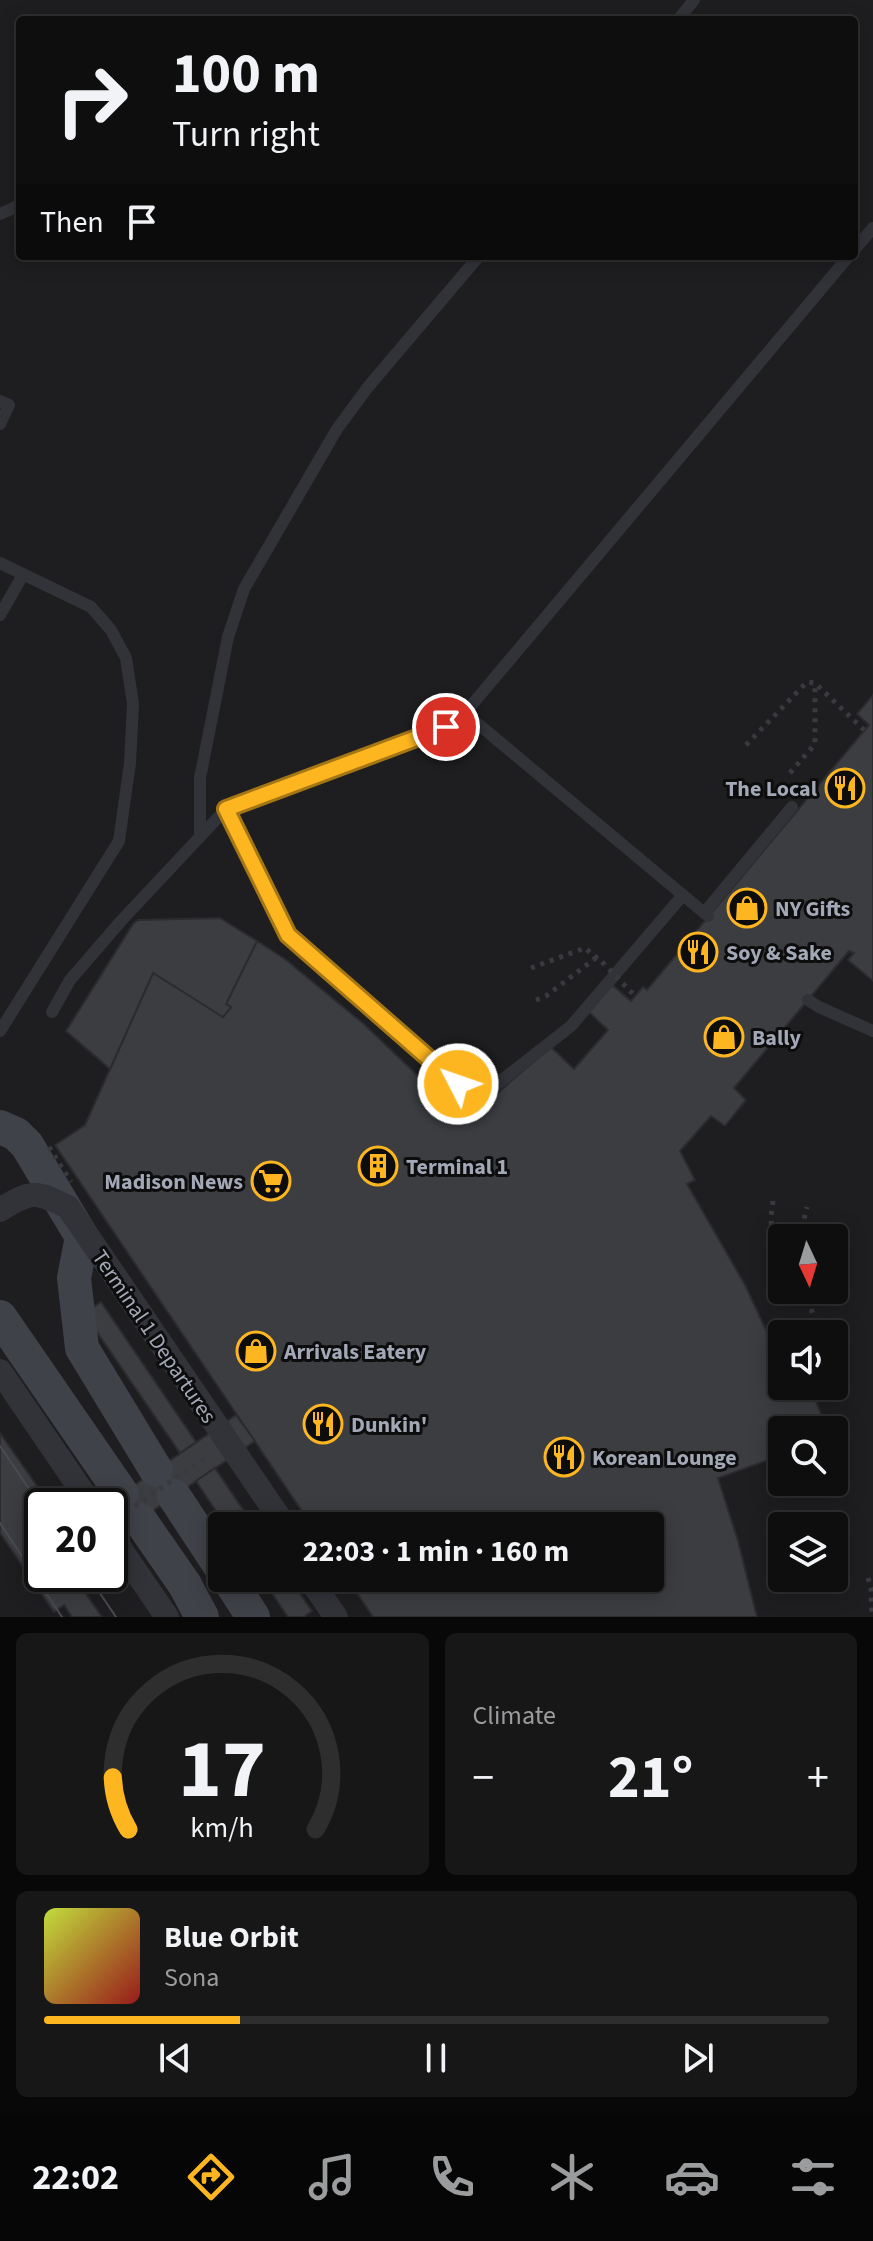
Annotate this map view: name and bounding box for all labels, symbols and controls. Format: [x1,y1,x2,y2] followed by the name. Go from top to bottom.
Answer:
[172,35,320,114] text: 100 m
[40,48,144,152] icon: right
[172,109,320,160] text: Turn right
[120,200,164,244] icon: arrive
[40,201,104,244] text: Then
[412,693,480,761] pin
[424,705,468,749] icon: arrive
[824,767,866,809] restaurant icon: The Local
[725,773,818,805] place label: The Local
[726,887,768,929] shop icon: NY Gifts
[775,893,851,925] place label: NY Gifts
[677,931,719,973] restaurant icon: Soy & Sake
[726,937,832,969] place label: Soy & Sake
[703,1016,745,1058] shop icon: Bally
[752,1022,801,1054] place label: Bally
[416,1042,500,1126] position arrow
[357,1145,399,1187] building icon: Terminal 1
[406,1151,508,1183] place label: Terminal 1
[250,1160,292,1202] supermarket icon: Madison News
[104,1166,243,1198] place label: Madison News
[768,1224,848,1304] north arrow
[768,1224,848,1592] map controls
[84,1243,224,1430] street label: Terminal 1 Departures
[768,1320,848,1400] button: sound
[235,1330,277,1372] shop icon: Arrivals Eatery
[283,1336,427,1368] place label: Arrivals Eatery
[302,1403,344,1445] restaurant icon: Dunkin'
[351,1409,427,1441] place label: Dunkin'
[768,1416,848,1496] button: search
[543,1436,585,1478] restaurant icon: Korean Lounge
[592,1442,737,1474] place label: Korean Lounge
[24,1488,128,1592] speed limit sign: 20
[768,1512,848,1592] button: layers
[303,1530,569,1573] text: 22:03 · 1 min · 160 m
[473,1697,556,1734] text: Climate
[178,1711,266,1829] text: 17
[608,1736,693,1821] text: 21°
[473,1747,494,1810] text: −
[807,1747,829,1810] text: +
[191,1808,254,1848] text: km/h
[164,1916,299,1959] text: Blue Orbit
[164,1959,219,1996] text: Sona
[153,2036,197,2080] icon: previous
[414,2036,458,2080] icon: pause
[676,2036,720,2080] icon: next
[183,2149,239,2205] icon: directions
[304,2149,360,2205] icon: music
[424,2149,480,2205] icon: phone
[544,2149,600,2205] icon: climate
[664,2149,720,2205] icon: car
[785,2149,841,2205] icon: filters
[32,2152,119,2203] text: 22:02

